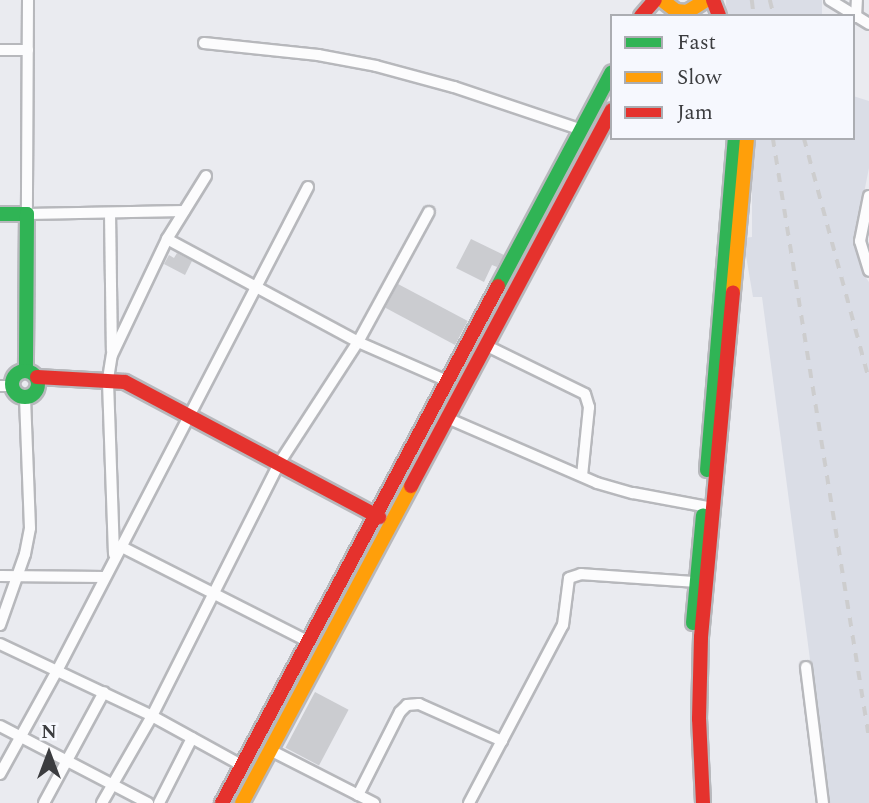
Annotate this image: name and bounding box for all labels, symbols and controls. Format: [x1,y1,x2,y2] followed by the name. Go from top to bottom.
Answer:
[610,14,855,140] legend
[677,27,716,59] text: Fast
[677,62,721,94] text: Slow
[677,97,713,129] text: Jam
[41,718,57,747] text: N
[14,719,84,789] north arrow

